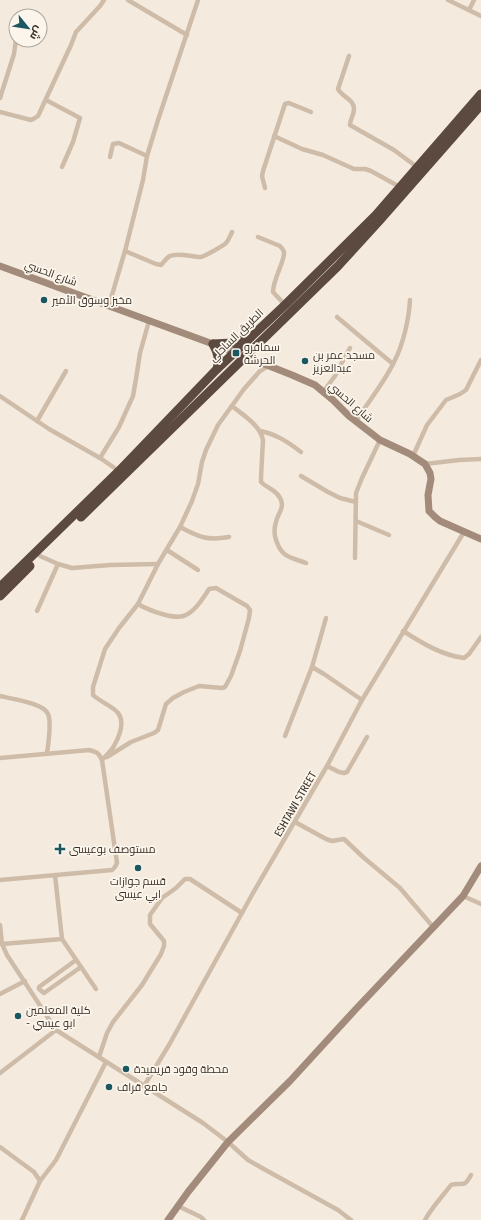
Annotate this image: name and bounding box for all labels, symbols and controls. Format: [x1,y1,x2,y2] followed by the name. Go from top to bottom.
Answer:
[8,8,48,48] north arrow
[27,23,45,42] text: ش
[23,258,79,290] street label: شارع الحسي
[51,294,132,307] place label: مخبز وسوق الأمير
[39,295,49,305] marker: مخبز وسوق الأمير
[207,306,267,366] street label: الطريق الساحلي
[244,341,280,367] place label: سمافرو الحرشة
[231,348,241,358] marker: سمافرو الحرشة
[312,349,375,375] place label: مسجد عمر بن عبدالعزيز
[300,356,310,366] marker: مسجد عمر بن عبدالعزيز
[325,380,376,426] street label: شارع الحسي
[272,769,320,839] street label: ESHTAWI STREET
[54,843,66,855] marker: مستوصف بوعيسى
[69,843,155,856] place label: مستوصف بوعيسى
[133,863,143,873] marker: قسم جوازات ابي عيسى
[110,875,166,903] place label: قسم جوازات ابي عيسى
[26,1004,91,1031] place label: كلية المعلمين - ابو عيسي
[13,1011,23,1021] marker: كلية المعلمين - ابو عيسي
[134,1063,229,1076] place label: محطة وقود قريميدة
[121,1064,131,1074] marker: محطة وقود قريميدة
[117,1081,167,1095] place label: جامع قراف
[104,1082,114,1092] marker: جامع قراف

